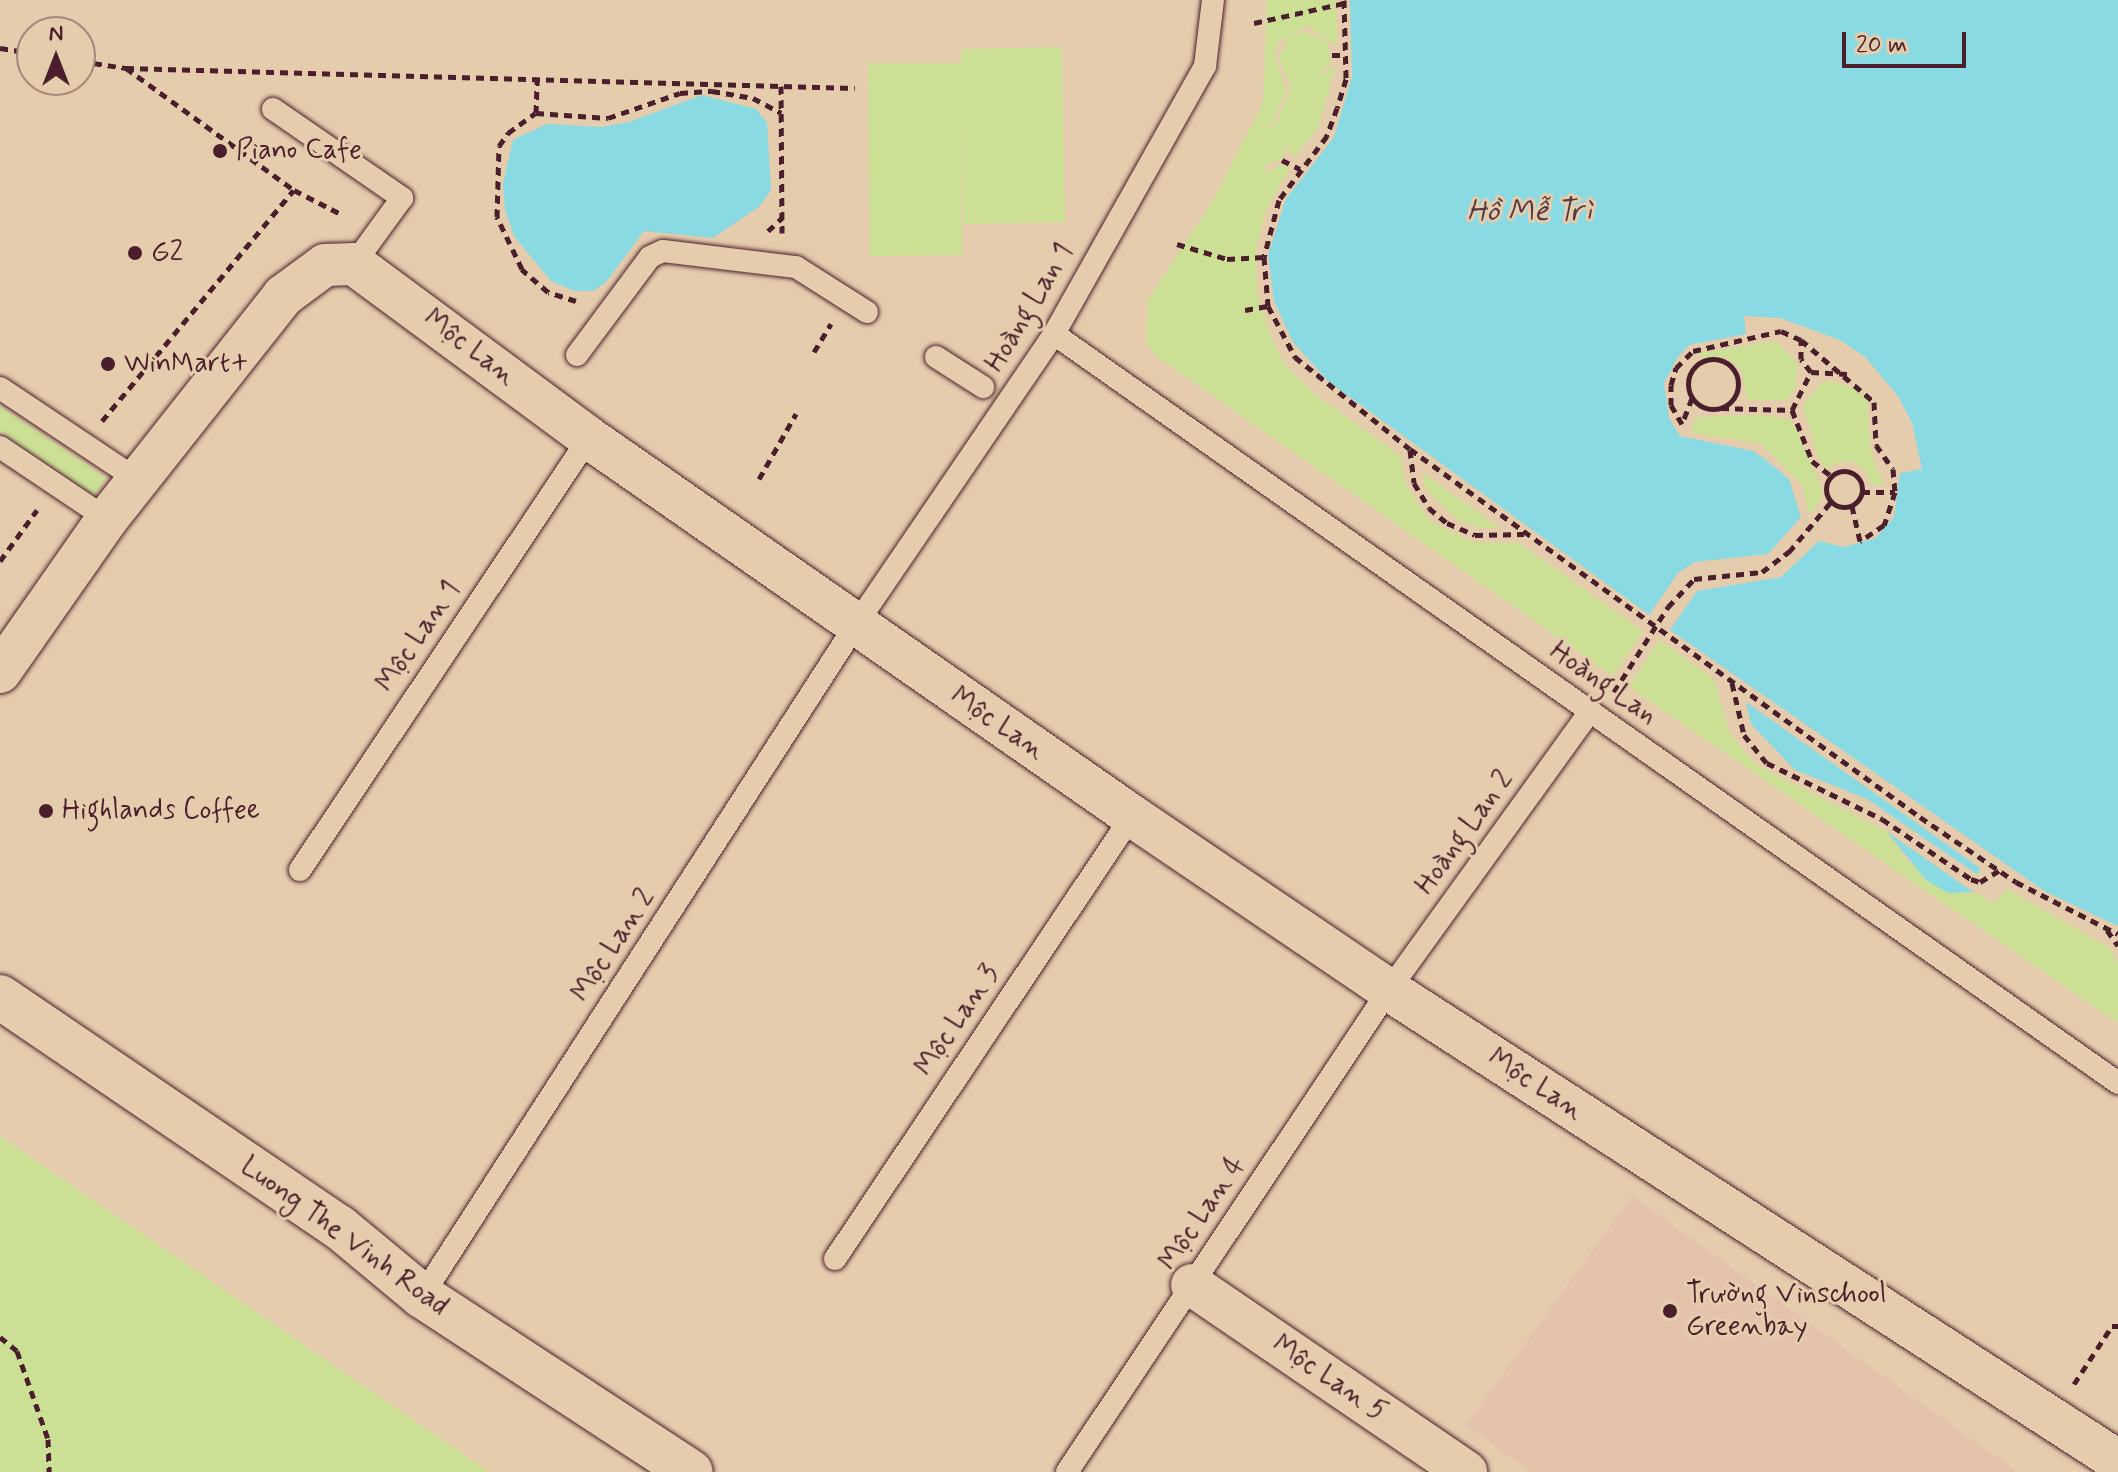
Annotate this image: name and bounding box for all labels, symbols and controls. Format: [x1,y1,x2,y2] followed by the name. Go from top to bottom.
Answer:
[16,16,96,96] north arrow
[1846,16,1970,66] scale bar
[49,20,63,48] text: N
[1856,30,1907,61] text: 20 m
[236,134,364,168] place label: Piano Cafe
[211,142,229,160] marker: Piano Cafe
[1467,194,1591,230] water label: Hồ Mễ Trì
[151,236,183,270] place label: G2
[978,237,1082,379] street label: Hoàng Lan 1
[126,244,144,262] marker: G2
[418,303,520,393] street label: Mộc Lan
[124,347,249,381] place label: WinMart+
[99,355,117,373] marker: WinMart+
[371,576,467,698] street label: Mộc Lan 1
[1542,634,1664,734] street label: Hoàng Lan
[945,681,1049,767] street label: Mộc Lan
[1408,764,1522,902] street label: Hoàng Lan 2
[62,794,264,828] place label: Highlands Coffee
[37,802,55,820] marker: Highlands Coffee
[566,885,662,1007] street label: Mộc Lan 2
[910,960,1006,1082] street label: Mộc Lan 3
[1482,1043,1588,1127] street label: Mộc Lan
[235,1152,453,1322] street label: Luong The Vinh Road
[1153,1152,1253,1276] street label: Mộc Lan 4
[1686,1278,1884,1344] place label: Trường Vinschool Greenbay
[1661,1302,1679,1320] marker: Trường Vinschool Greenbay
[1267,1329,1391,1429] street label: Mộc Lan 5

